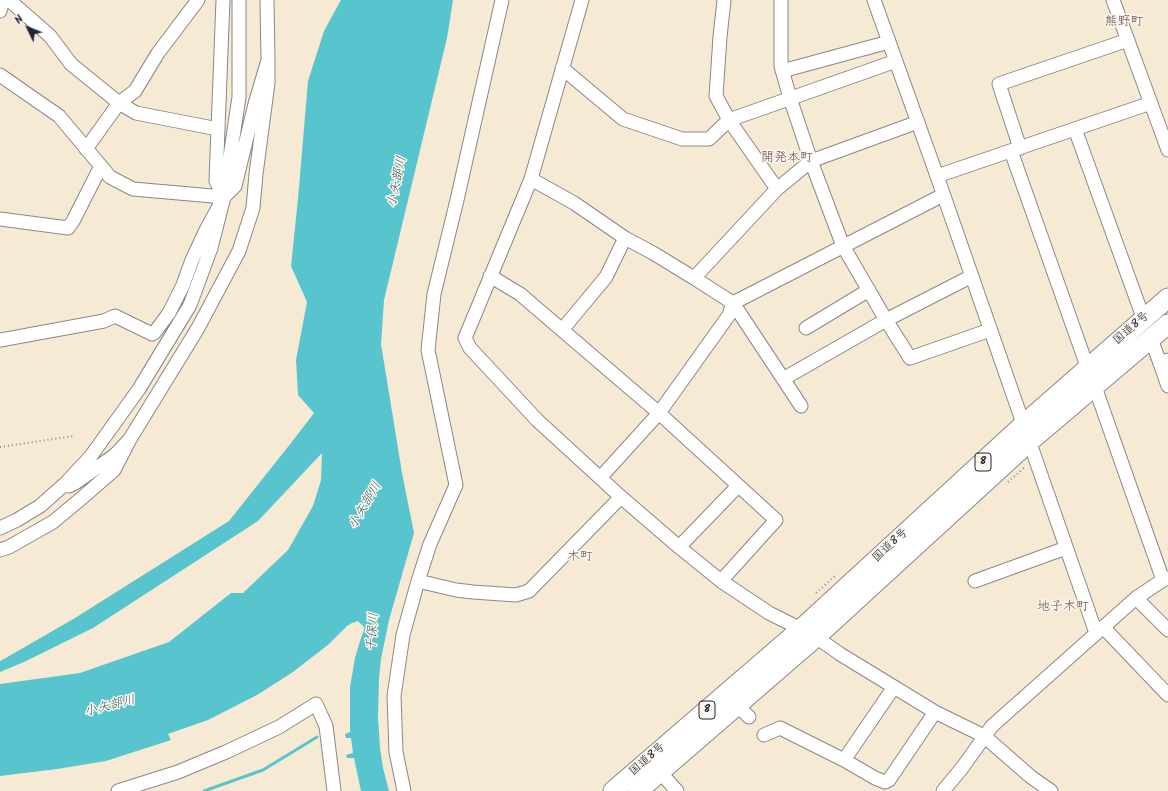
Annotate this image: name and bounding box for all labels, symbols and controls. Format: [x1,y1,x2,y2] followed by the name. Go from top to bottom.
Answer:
[8,8,48,48] north arrow
[10,11,28,29] text: N
[1105,15,1143,31] district label: 熊野町
[761,151,813,167] district label: 開発本町
[385,155,411,209] water label: 小矢部川
[1111,309,1153,349] street label: 国道8号
[975,453,991,471] road number: 8
[346,480,386,532] water label: 小矢部川
[870,526,912,566] street label: 国道8号
[567,550,593,566] district label: 木町
[1037,600,1089,616] district label: 地子木町
[365,612,383,652] water label: 千保川
[83,693,137,721] water label: 小矢部川
[699,701,715,719] road number: 8
[627,740,669,780] street label: 国道8号

